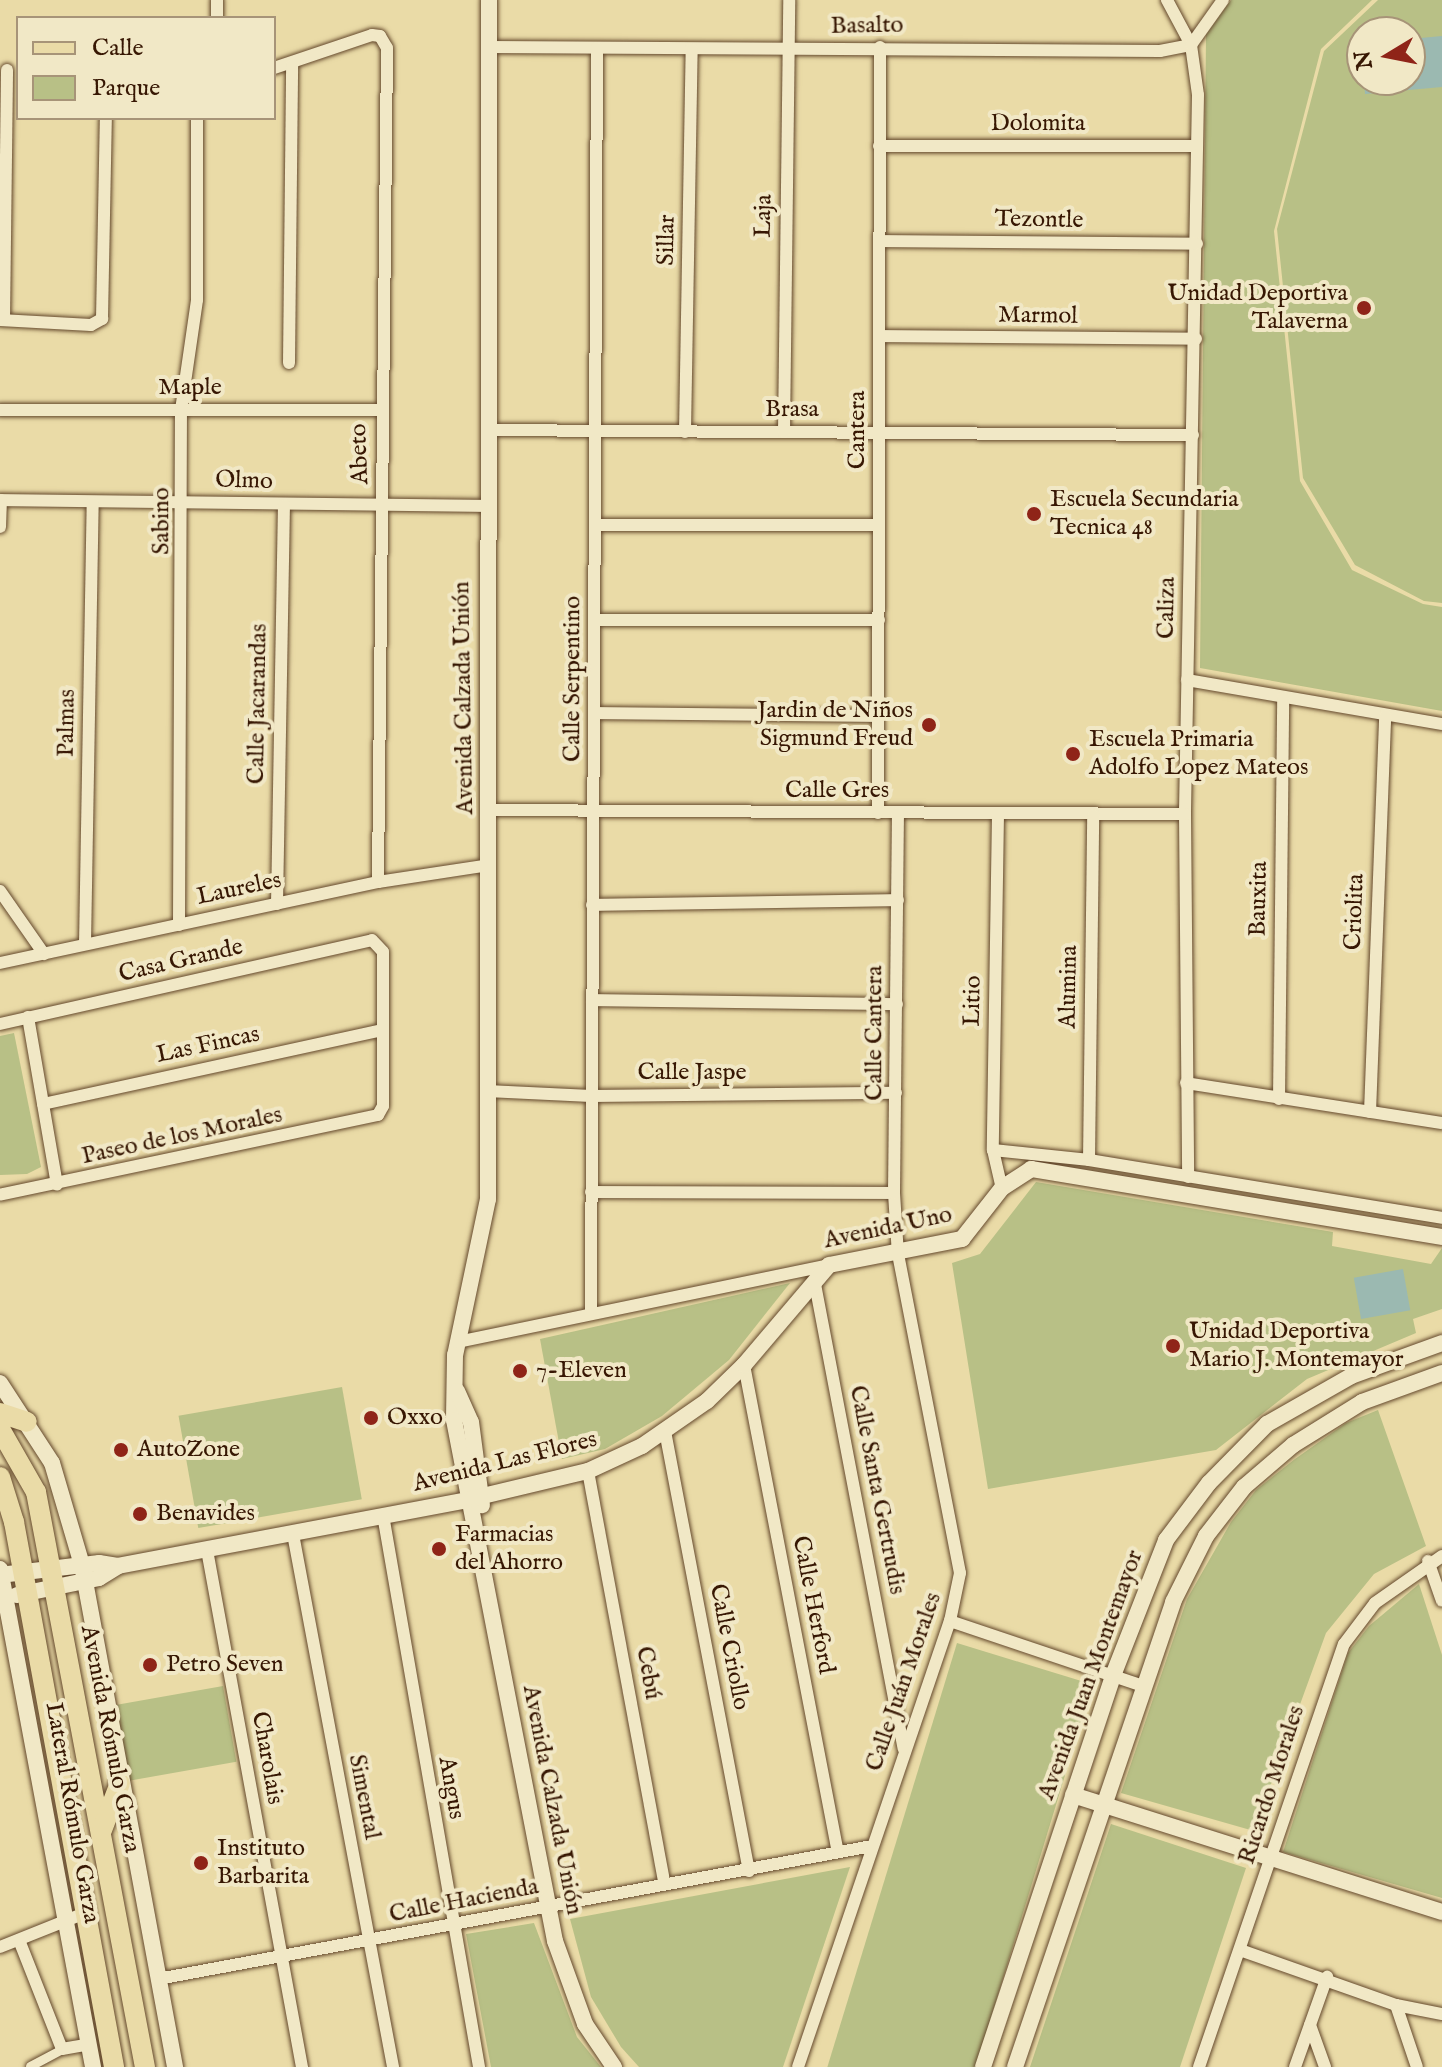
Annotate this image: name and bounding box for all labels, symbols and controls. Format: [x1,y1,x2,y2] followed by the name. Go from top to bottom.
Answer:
[830,11,904,41] street label: Basalto
[16,16,276,120] legend
[1346,16,1426,96] north arrow
[92,33,144,64] text: Calle
[1349,48,1380,72] text: N
[92,73,160,104] text: Parque
[991,110,1085,138] street label: Dolomita
[749,194,779,238] street label: Laja
[994,205,1084,235] street label: Tezontle
[652,214,682,266] street label: Sillar
[1168,280,1348,336] place label: Unidad Deportiva Talaverna
[1355,299,1373,317] marker: Unidad Deportiva Talaverna
[998,301,1078,331] street label: Marmol
[158,374,222,402] street label: Maple
[844,391,872,469] street label: Cantera
[765,396,819,424] street label: Brasa
[345,423,375,485] street label: Abeto
[215,466,273,496] street label: Olmo
[1050,486,1239,542] place label: Escuela Secundaria Tecnica 48
[148,487,176,555] street label: Sabino
[1025,505,1043,523] marker: Escuela Secundaria Tecnica 48
[1152,577,1182,639] street label: Caliza
[448,581,480,815] street label: Avenida Calzada Unión
[559,596,587,762] street label: Calle Serpentino
[242,623,274,785] street label: Calle Jacarandas
[52,689,82,757] street label: Palmas
[757,697,913,753] place label: Jardin de Niños Sigmund Freud
[920,716,938,734] marker: Jardin de Niños Sigmund Freud
[1089,726,1308,782] place label: Escuela Primaria Adolfo Lopez Mateos
[1064,745,1082,763] marker: Escuela Primaria Adolfo Lopez Mateos
[785,777,889,805] street label: Calle Gres
[1244,861,1274,937] street label: Bauxita
[194,866,284,912] street label: Laureles
[1339,873,1371,951] street label: Criolita
[116,933,246,989] street label: Casa Grande
[1054,945,1084,1029] street label: Alumina
[861,965,889,1101] street label: Calle Cantera
[958,975,988,1027] street label: Litio
[154,1020,262,1070] street label: Las Fincas
[638,1059,746,1087] street label: Calle Jaspe
[79,1101,285,1171] street label: Paseo de los Morales
[821,1200,955,1256] street label: Avenida Uno
[1189,1318,1404,1374] place label: Unidad Deportiva Mario J. Montemayor
[1164,1337,1182,1355] marker: Unidad Deportiva Mario J. Montemayor
[536,1357,627,1385] place label: 7-Eleven
[511,1362,529,1380] marker: 7-Eleven
[843,1383,911,1597] street label: Calle Santa Gertrudis
[387,1404,443,1432] place label: Oxxo
[362,1409,380,1427] marker: Oxxo
[410,1425,600,1499] street label: Avenida Las Flores
[137,1436,240,1464] place label: AutoZone
[112,1441,130,1459] marker: AutoZone
[156,1500,255,1528] place label: Benavides
[131,1505,149,1523] marker: Benavides
[455,1521,563,1577] place label: Farmacias del Ahorro
[786,1534,840,1676] street label: Calle Herford
[430,1540,448,1558] marker: Farmacias del Ahorro
[1032,1546,1150,1804] street label: Avenida Juan Montemayor
[703,1582,755,1712] street label: Calle Criollo
[860,1589,948,1775] street label: Calle Juán Morales
[74,1623,146,1855] street label: Avenida Rómulo Garza
[629,1644,667,1702] street label: Cebú
[166,1651,283,1679] place label: Petro Seven
[141,1656,159,1674] marker: Petro Seven
[516,1683,588,1917] street label: Avenida Calzada Unión
[38,1700,106,1926] street label: Lateral Rómulo Garza
[1233,1702,1311,1868] street label: Ricardo Morales
[245,1709,289,1807] street label: Charolais
[342,1752,386,1842] street label: Simental
[431,1755,471,1821] street label: Angus
[217,1835,309,1891] place label: Instituto Barbarita
[192,1854,210,1872] marker: Instituto Barbarita
[387,1872,541,1930] street label: Calle Hacienda

